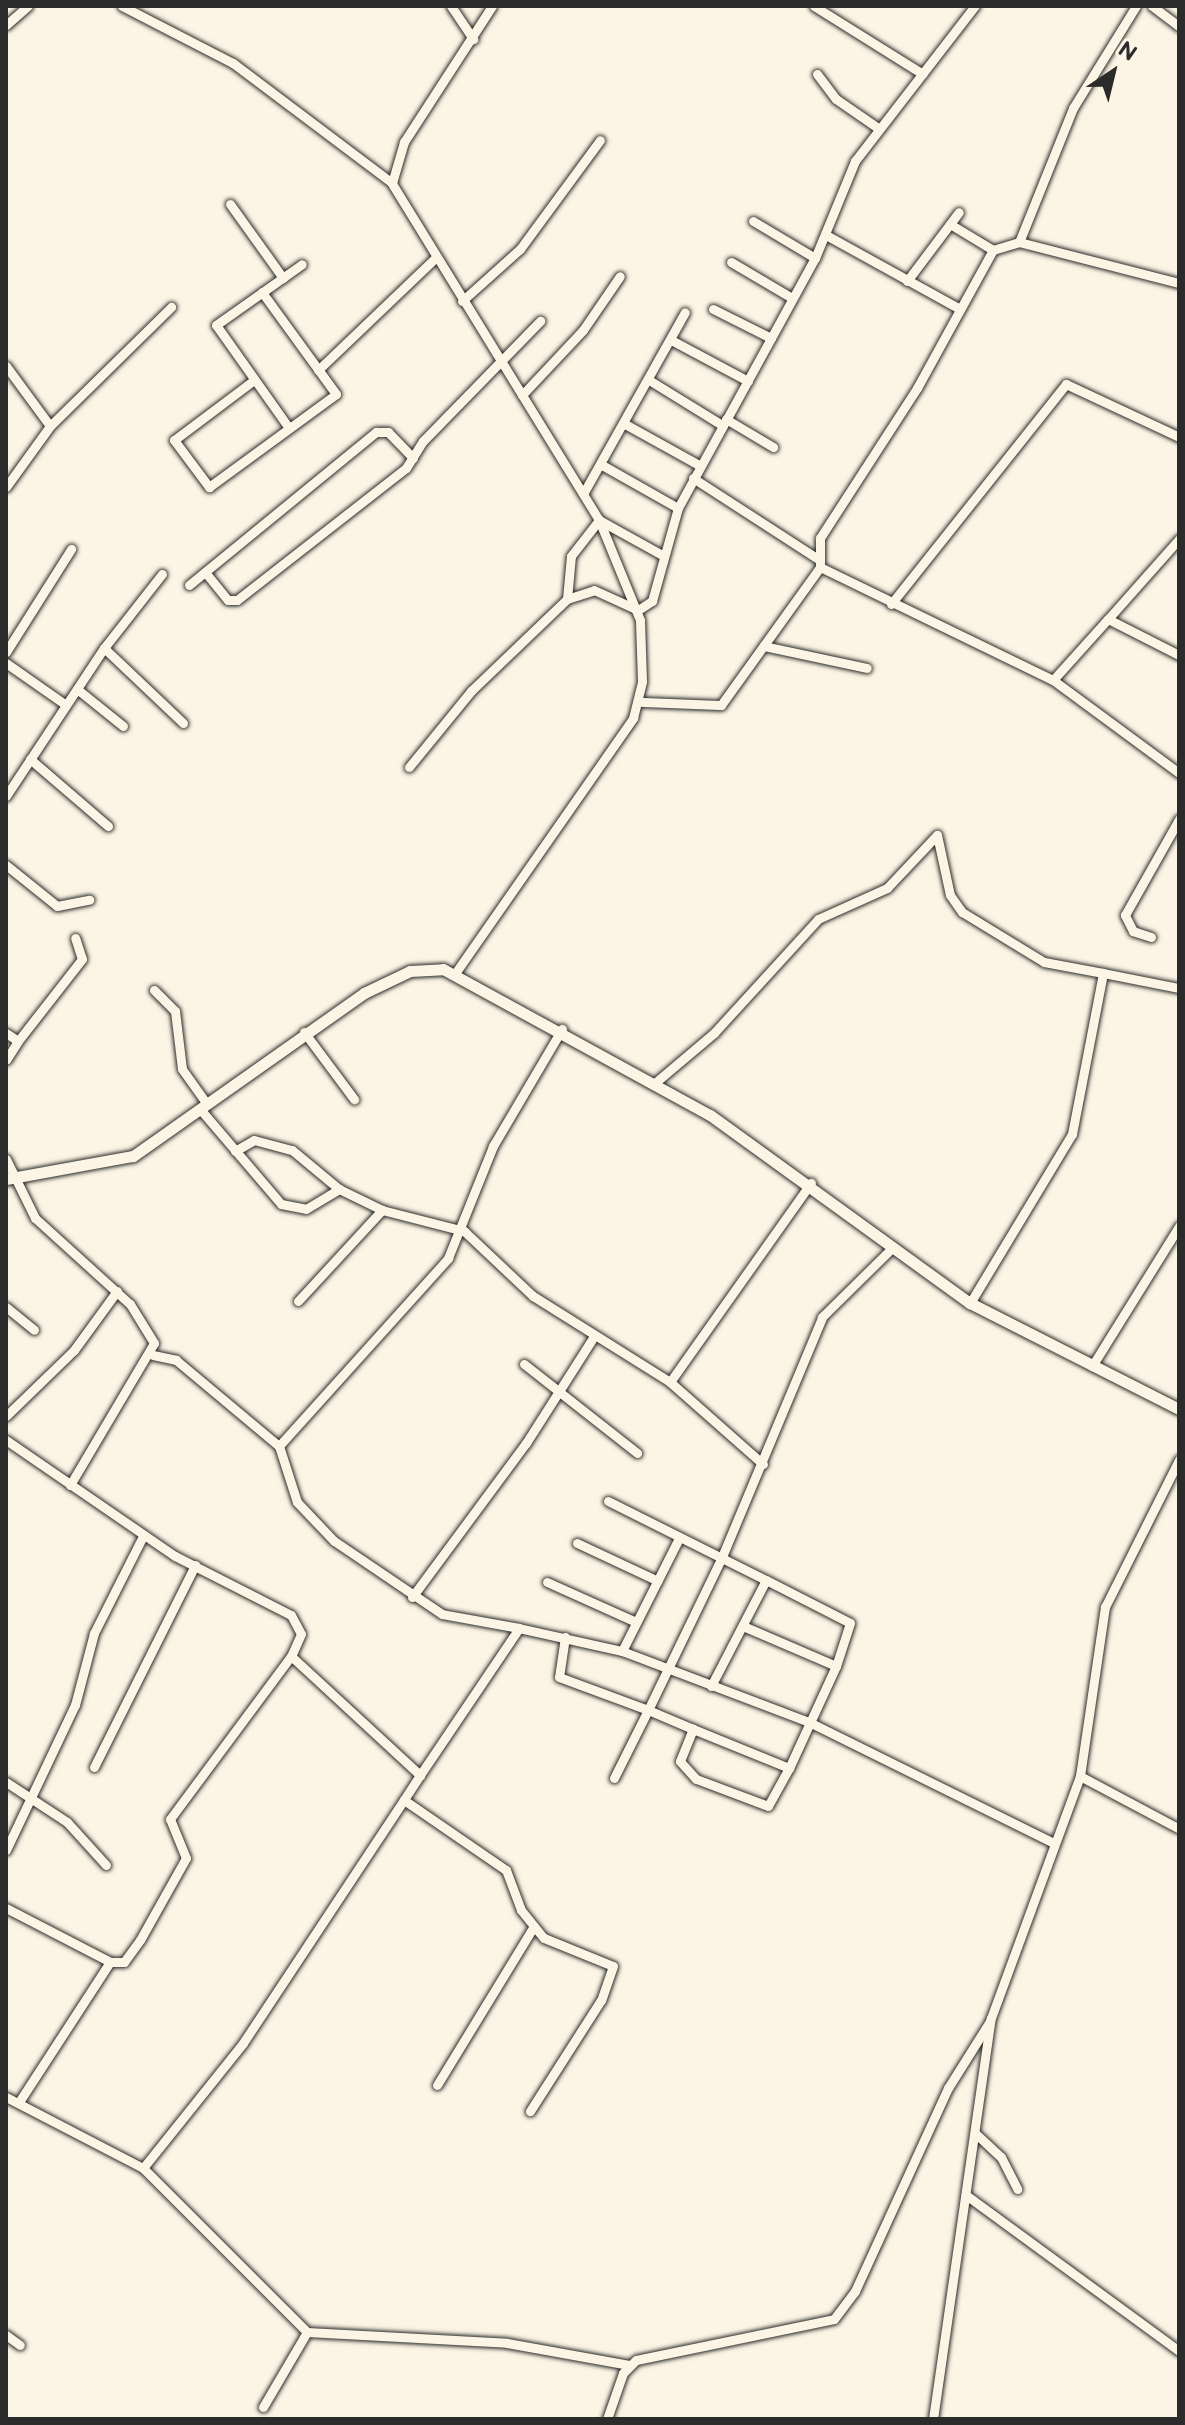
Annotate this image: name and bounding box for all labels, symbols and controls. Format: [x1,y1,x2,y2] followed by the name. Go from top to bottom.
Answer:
[1073,32,1153,112] north arrow
[1113,36,1142,68] text: N

